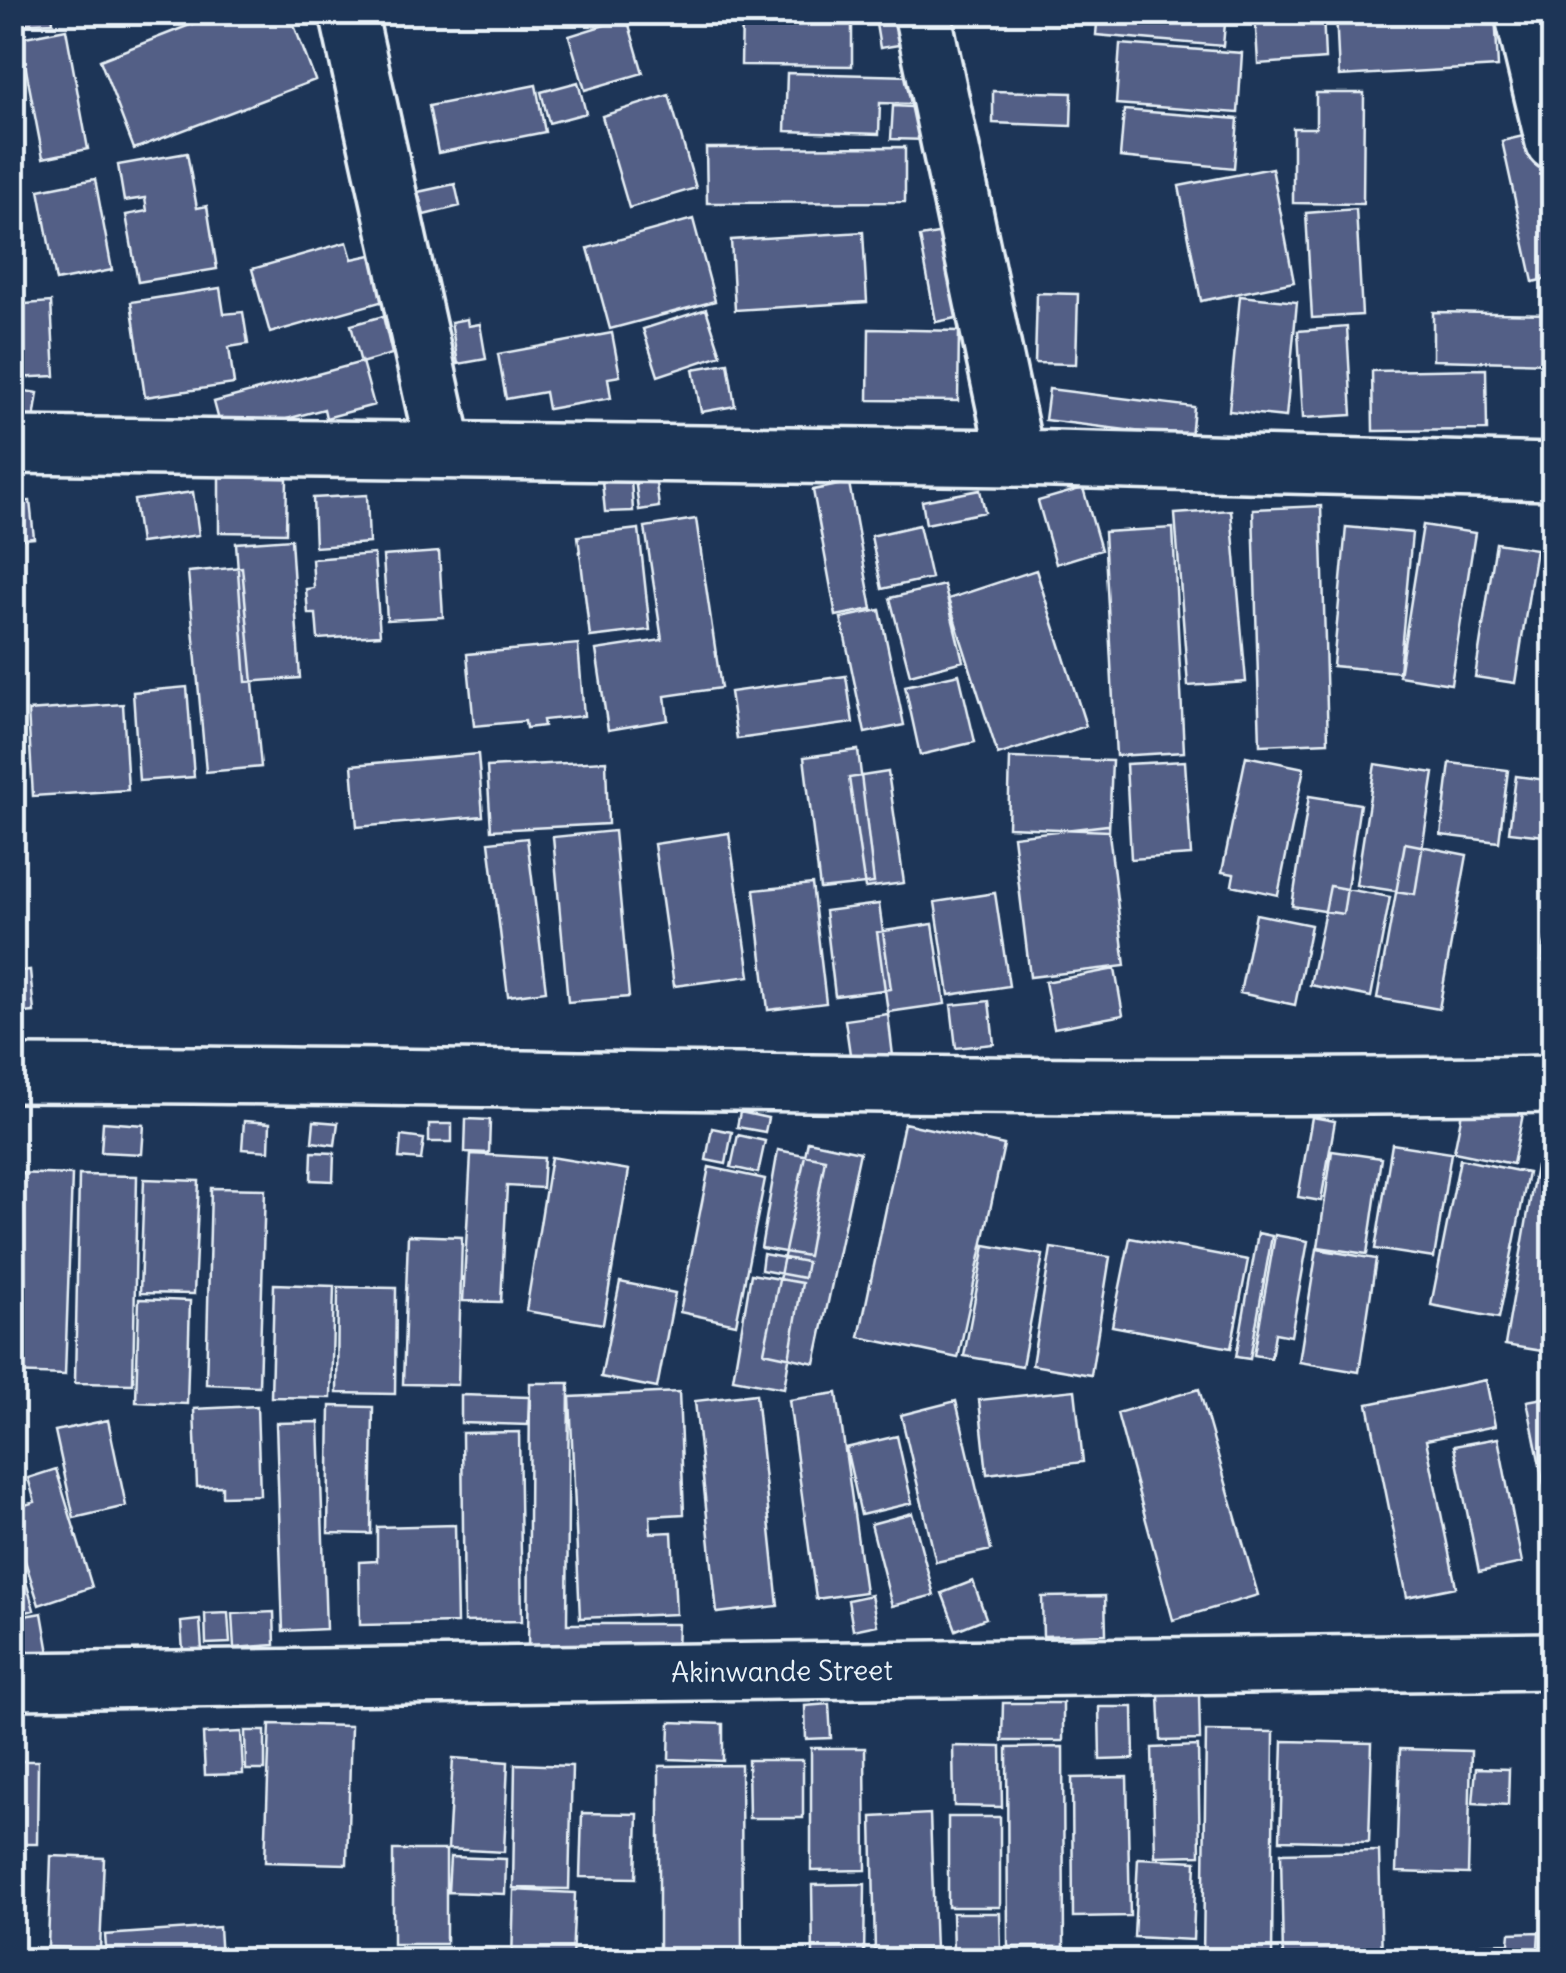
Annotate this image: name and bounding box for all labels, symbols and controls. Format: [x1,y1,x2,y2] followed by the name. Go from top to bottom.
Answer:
[671,1652,893,1690] street label: Akinwande Street

